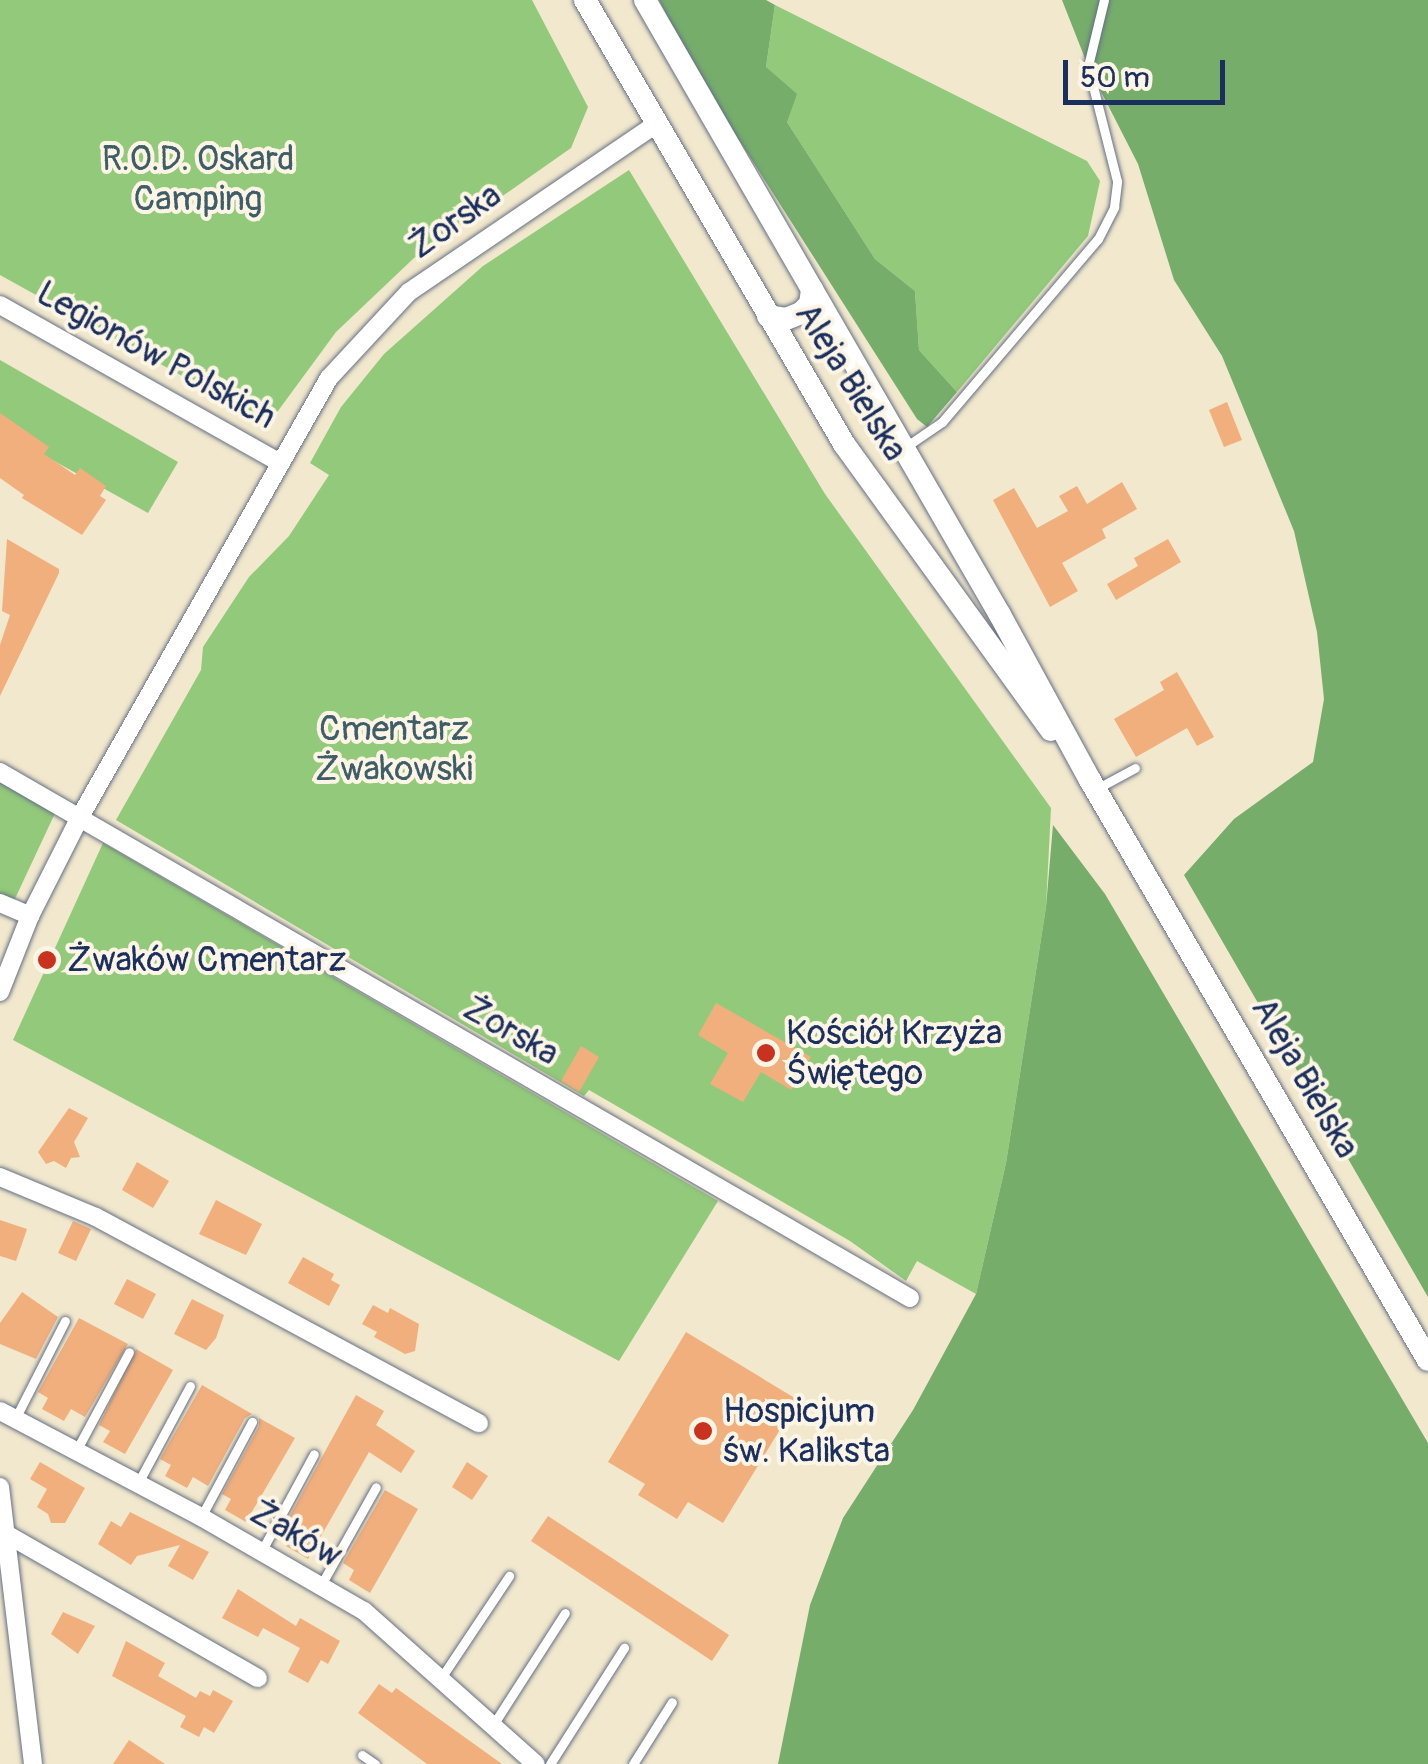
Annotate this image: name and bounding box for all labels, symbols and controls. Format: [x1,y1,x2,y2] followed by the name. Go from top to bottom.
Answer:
[1068,40,1230,102] scale bar
[1080,59,1150,96] text: 50 m
[102,138,294,220] park label: R.O.D. Oskard Camping
[401,174,509,268] street label: Żorska
[29,272,283,438] street label: Legionów Polskich
[786,295,916,469] street label: Aleja Bielska
[315,708,473,790] park label: Cmentarz Żwakowski
[67,939,347,981] place label: Żwaków Cmentarz
[36,949,58,971] marker: Żwaków Cmentarz
[456,987,566,1075] street label: Żorska
[1242,990,1368,1166] street label: Aleja Bielska
[786,1012,1002,1094] place label: Kościół Krzyża Świętego
[755,1042,777,1064] marker: Kościół Krzyża Świętego
[723,1390,890,1472] place label: Hospicjum św. Kaliksta
[692,1420,714,1442] marker: Hospicjum św. Kaliksta
[243,1491,349,1577] street label: Żaków

